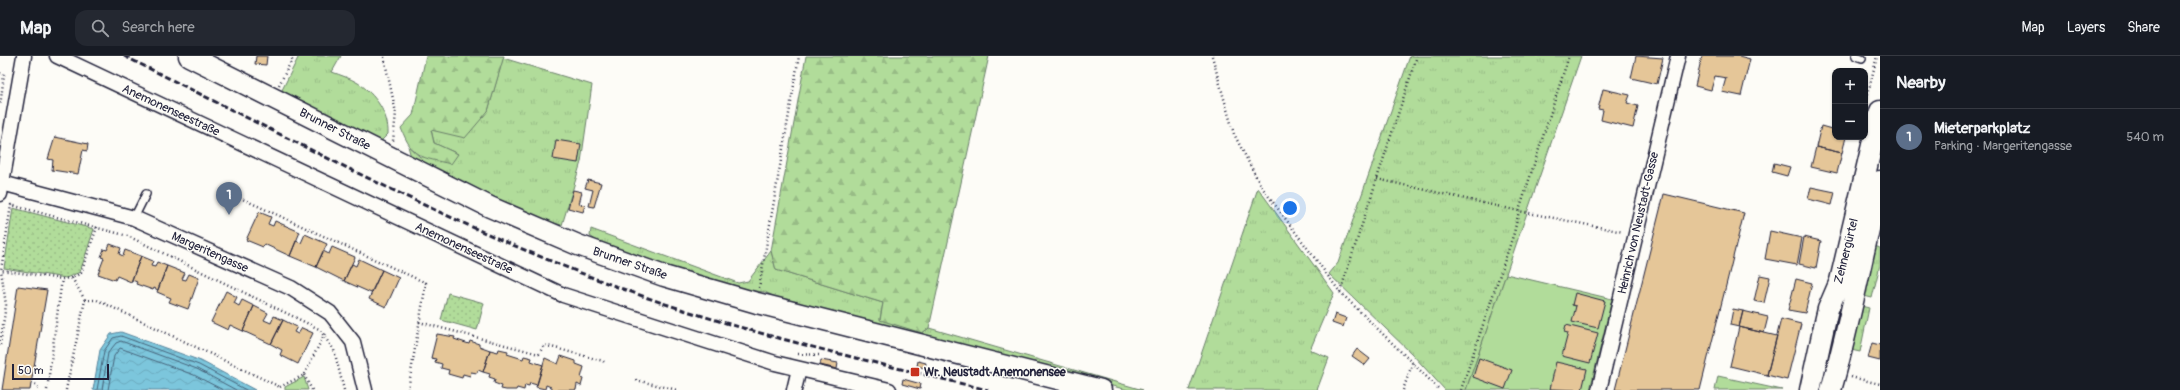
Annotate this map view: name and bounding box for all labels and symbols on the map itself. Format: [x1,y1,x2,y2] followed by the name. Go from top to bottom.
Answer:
[120,81,222,140] street label: Anemonenseestraße
[297,105,373,154] street label: Brunner Straße
[1615,150,1662,296] street label: Heinrich von Neustadt-Gasse
[216,182,242,215] pin: 1
[1280,198,1300,218] your location
[1831,217,1862,285] street label: Zehnergürtel
[413,219,515,278] street label: Anemonenseestraße
[169,229,251,276] street label: Margeritengasse
[591,244,669,283] street label: Brunner Straße
[12,362,109,381] scale bar
[924,365,1067,380] place label: Wr. Neustadt Anemonensee
[909,366,921,378] marker: Wr. Neustadt Anemonensee

